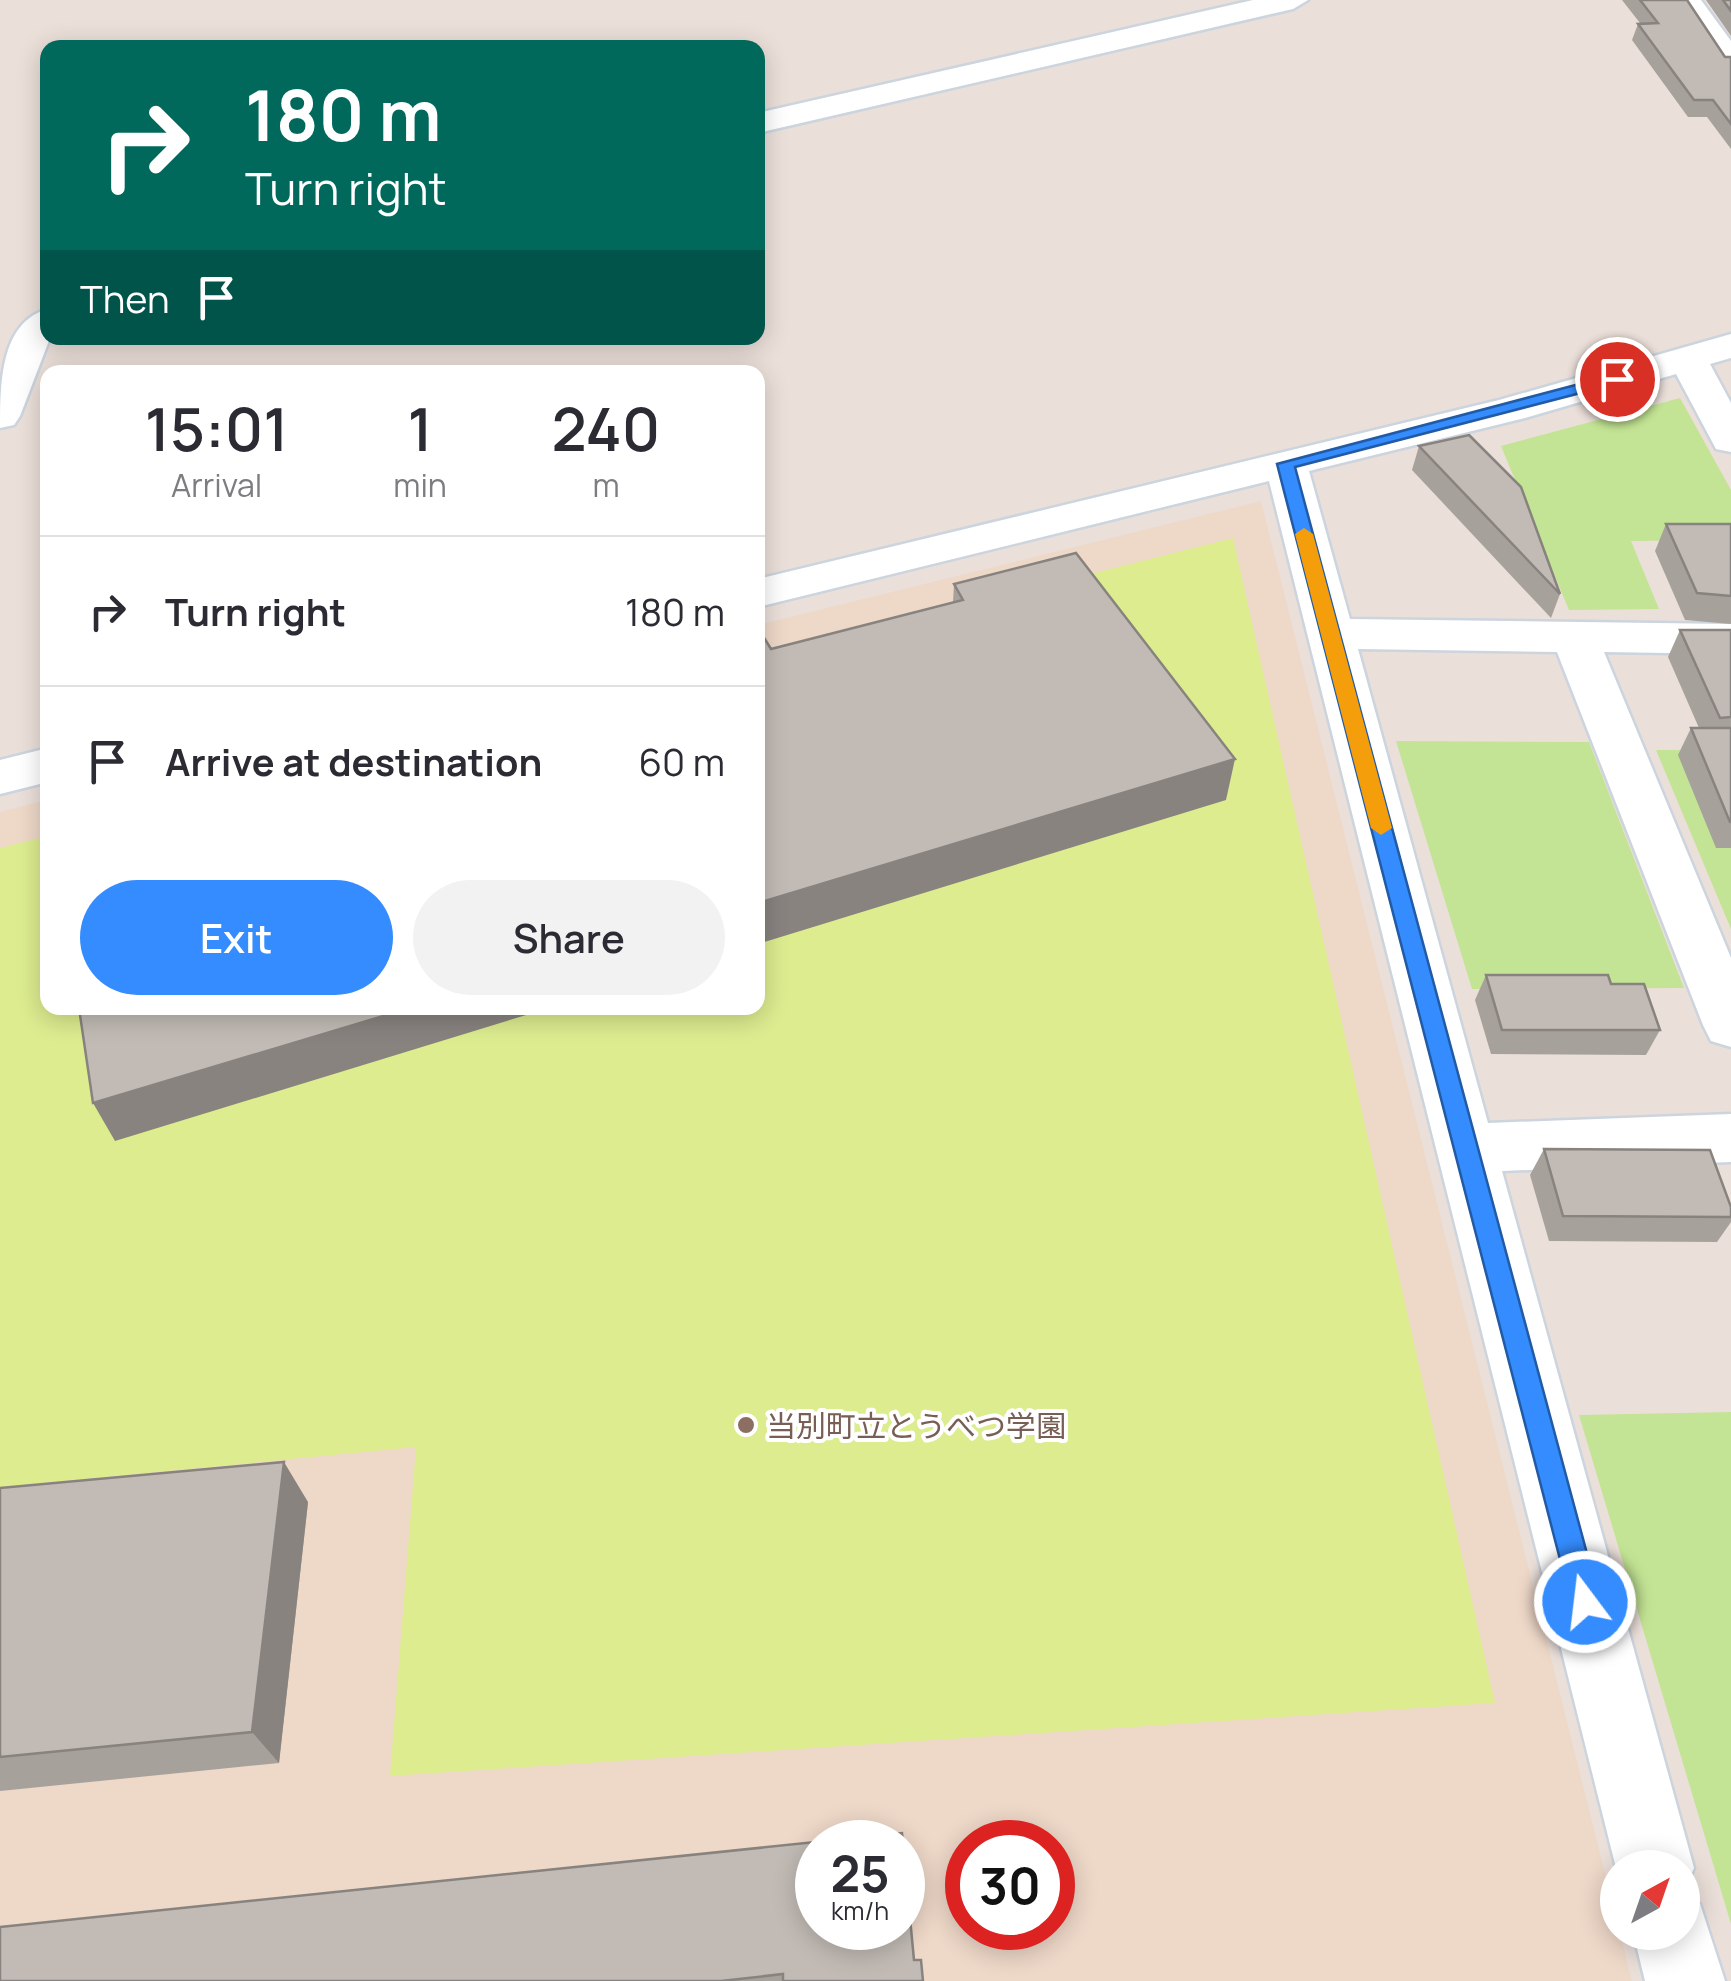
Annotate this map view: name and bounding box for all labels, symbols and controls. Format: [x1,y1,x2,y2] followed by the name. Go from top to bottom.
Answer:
[245,66,442,162] text: 180 m
[80,80,210,210] icon: right
[245,157,446,219] text: Turn right
[189,270,244,325] icon: arrive
[80,272,169,324] text: Then
[1575,337,1660,422] pin
[1590,352,1645,407] icon: arrive
[145,387,289,469] text: 15:01
[407,387,433,469] text: 1
[552,387,660,469] text: 240
[171,463,262,507] text: Arrival
[393,463,447,507] text: min
[592,463,620,507] text: m
[80,584,135,639] icon: right
[165,585,346,637] text: Turn right
[625,585,725,637] text: 180 m
[80,734,135,789] icon: arrive
[165,735,542,787] text: Arrive at destination
[638,735,725,787] text: 60 m
[80,880,393,995] button: Exit
[413,880,725,995] button: Share
[766,1405,1066,1446] place label: 当別町立とうべつ学園
[735,1414,757,1436] marker: 当別町立とうべつ学園
[1533,1550,1637,1654] position arrow
[945,1820,1075,1950] speed limit sign: 30
[830,1839,890,1907] text: 25
[1600,1850,1700,1950] north arrow
[1600,1850,1700,1950] map controls
[831,1893,889,1928] text: km/h

